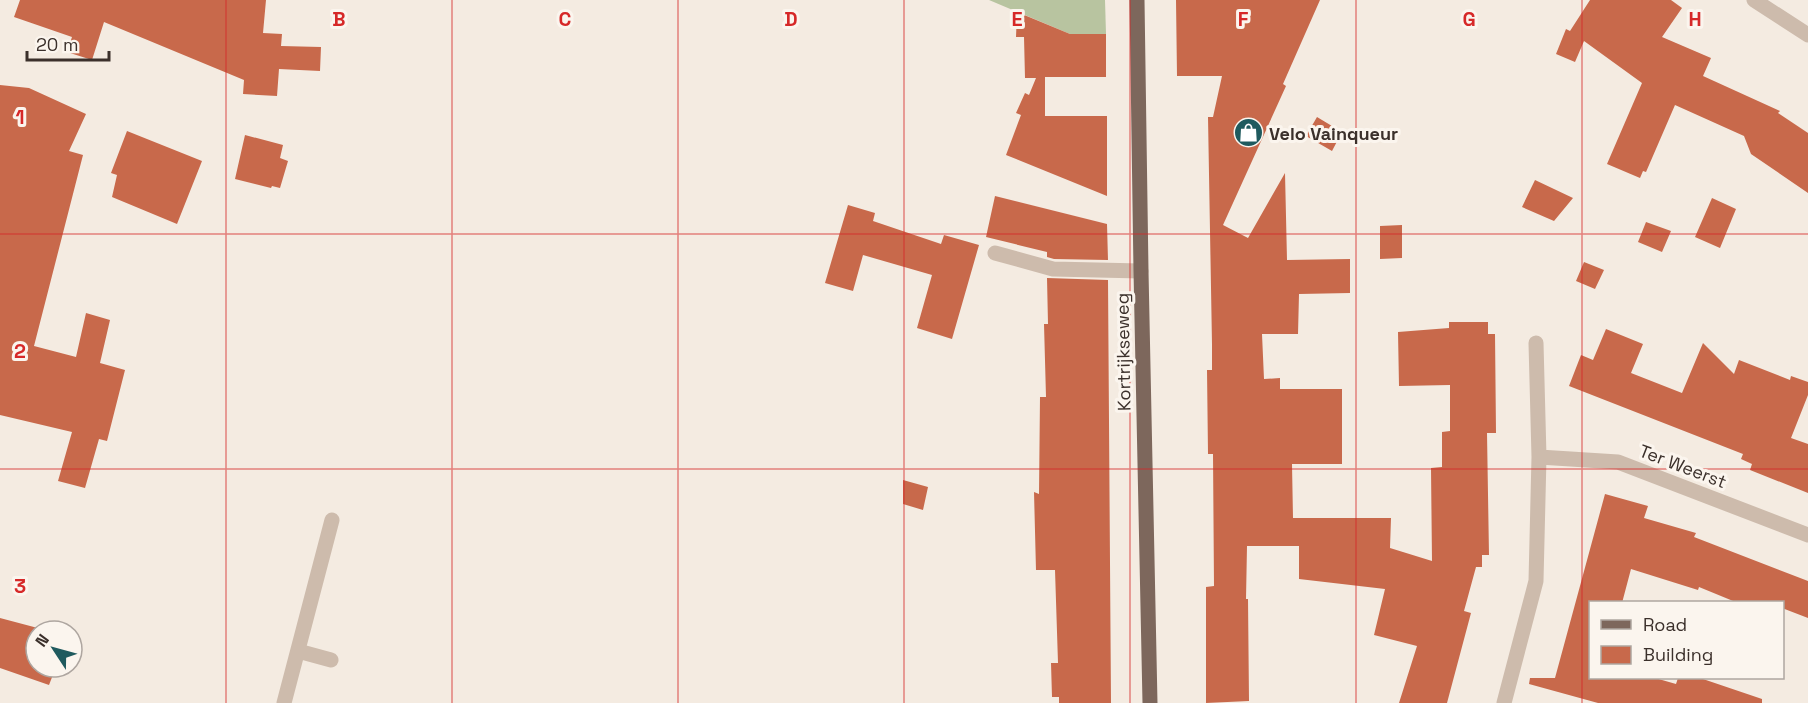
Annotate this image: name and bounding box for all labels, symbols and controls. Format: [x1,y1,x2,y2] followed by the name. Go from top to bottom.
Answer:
[332,6,346,32] text: B
[559,6,572,32] text: C
[784,6,798,32] text: D
[1011,6,1023,32] text: E
[1238,6,1249,32] text: F
[1462,6,1476,32] text: G
[1688,6,1702,32] text: H
[27,24,110,62] scale bar
[36,33,79,56] text: 20 m
[15,104,25,130] text: 1
[1232,117,1264,149] shop icon: Velo Vainqueur
[1269,122,1398,145] place label: Velo Vainqueur
[1110,293,1136,411] street label: Kortrijkseweg
[14,338,26,364] text: 2
[1636,439,1730,493] street label: Ter Weerst
[14,573,26,599] text: 3
[1589,601,1784,679] legend
[1643,613,1687,636] text: Road
[24,619,84,679] north arrow
[31,630,54,651] text: N
[1643,643,1713,666] text: Building

